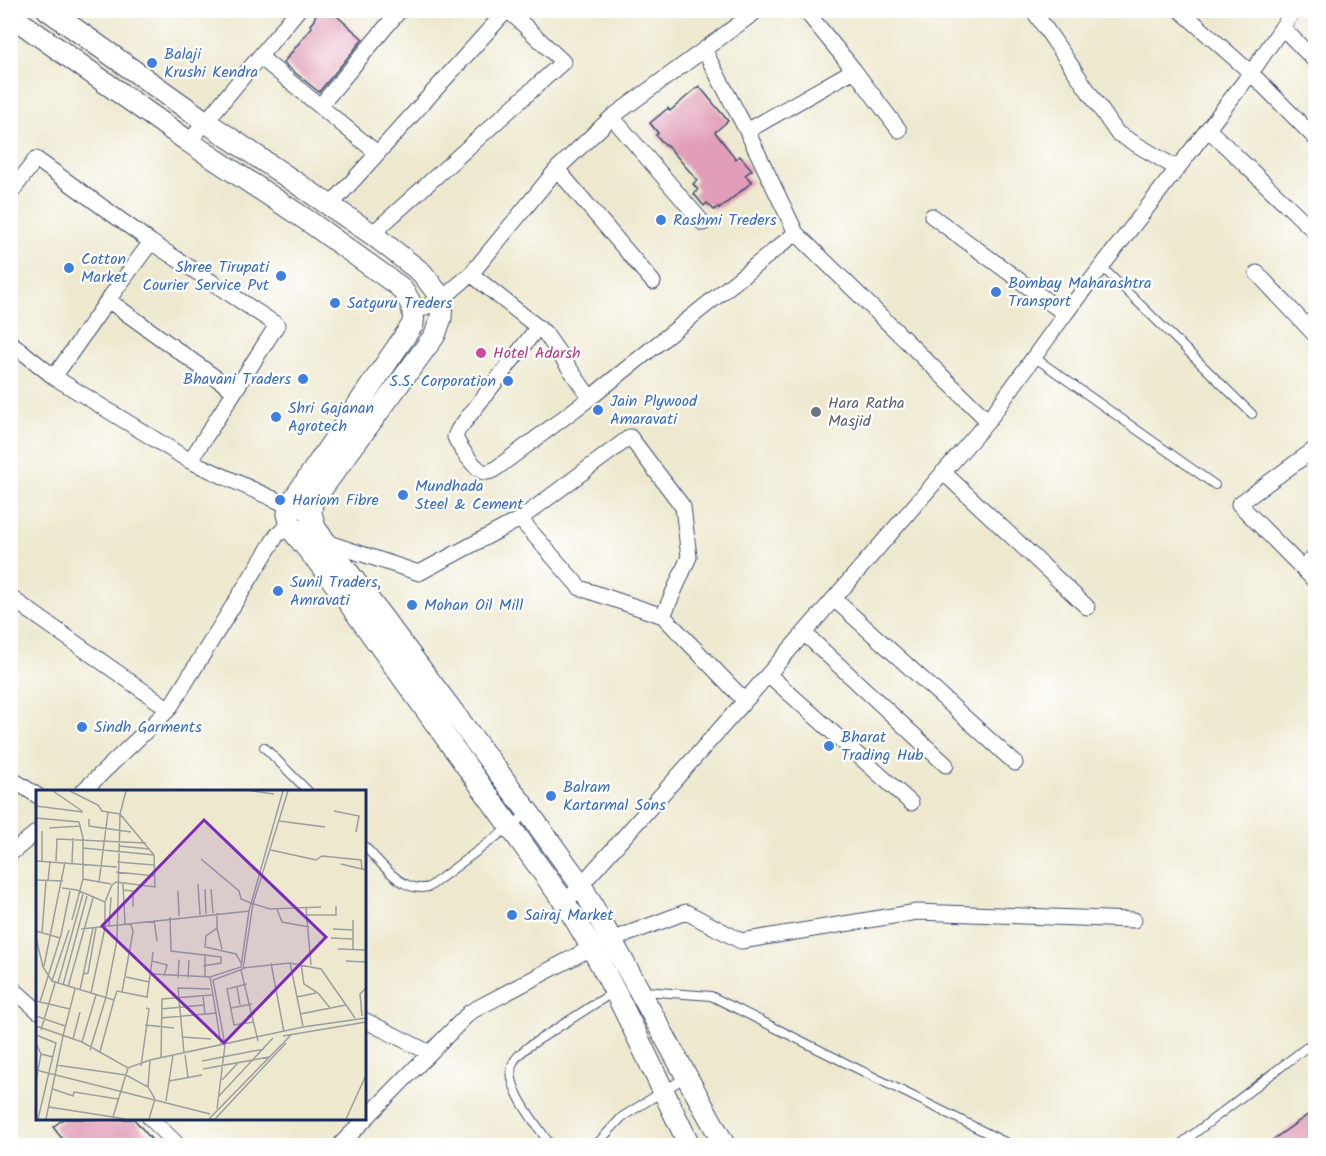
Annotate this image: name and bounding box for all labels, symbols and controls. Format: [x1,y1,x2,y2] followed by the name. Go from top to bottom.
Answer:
[164,42,258,85] place label: Balaji Krushi Kendra
[145,56,159,70] marker: Balaji Krushi Kendra
[673,208,777,233] place label: Rashmi Treders
[654,213,668,227] marker: Rashmi Treders
[81,247,128,290] place label: Cotton Market
[143,255,270,298] place label: Shree Tirupati Courier Service Pvt
[62,261,76,275] marker: Cotton Market
[274,269,288,283] marker: Shree Tirupati Courier Service Pvt
[1008,271,1151,314] place label: Bombay Maharashtra Transport
[989,285,1003,299] marker: Bombay Maharashtra Transport
[347,291,452,316] place label: Satguru Treders
[328,296,342,310] marker: Satguru Treders
[493,341,581,366] place label: Hotel Adarsh
[474,346,488,360] marker: Hotel Adarsh
[183,367,291,392] place label: Bhavani Traders
[389,369,496,394] place label: S.S. Corporation
[296,372,310,386] marker: Bhavani Traders
[501,374,515,388] marker: S.S. Corporation
[610,389,698,432] place label: Jain Plywood Amaravati
[828,391,905,434] place label: Hara Ratha Masjid
[288,396,374,439] place label: Shri Gajanan Agrotech
[591,403,605,417] marker: Jain Plywood Amaravati
[809,405,823,419] marker: Hara Ratha Masjid
[269,410,283,424] marker: Shri Gajanan Agrotech
[415,474,524,517] place label: Mundhada Steel & Cement
[292,488,379,513] place label: Hariom Fibre
[396,488,410,502] marker: Mundhada Steel & Cement
[273,493,287,507] marker: Hariom Fibre
[290,570,381,613] place label: Sunil Traders, Amravati
[271,584,285,598] marker: Sunil Traders, Amravati
[424,593,523,618] place label: Mohan Oil Mill
[405,598,419,612] marker: Mohan Oil Mill
[94,715,202,740] place label: Sindh Garments
[75,720,89,734] marker: Sindh Garments
[841,725,924,768] place label: Bharat Trading Hub
[822,739,836,753] marker: Bharat Trading Hub
[563,775,666,818] place label: Balram Kartarmal Sons
[544,789,558,803] marker: Balram Kartarmal Sons
[36,790,366,1120] inset map
[524,903,614,928] place label: Sairaj Market
[505,908,519,922] marker: Sairaj Market

